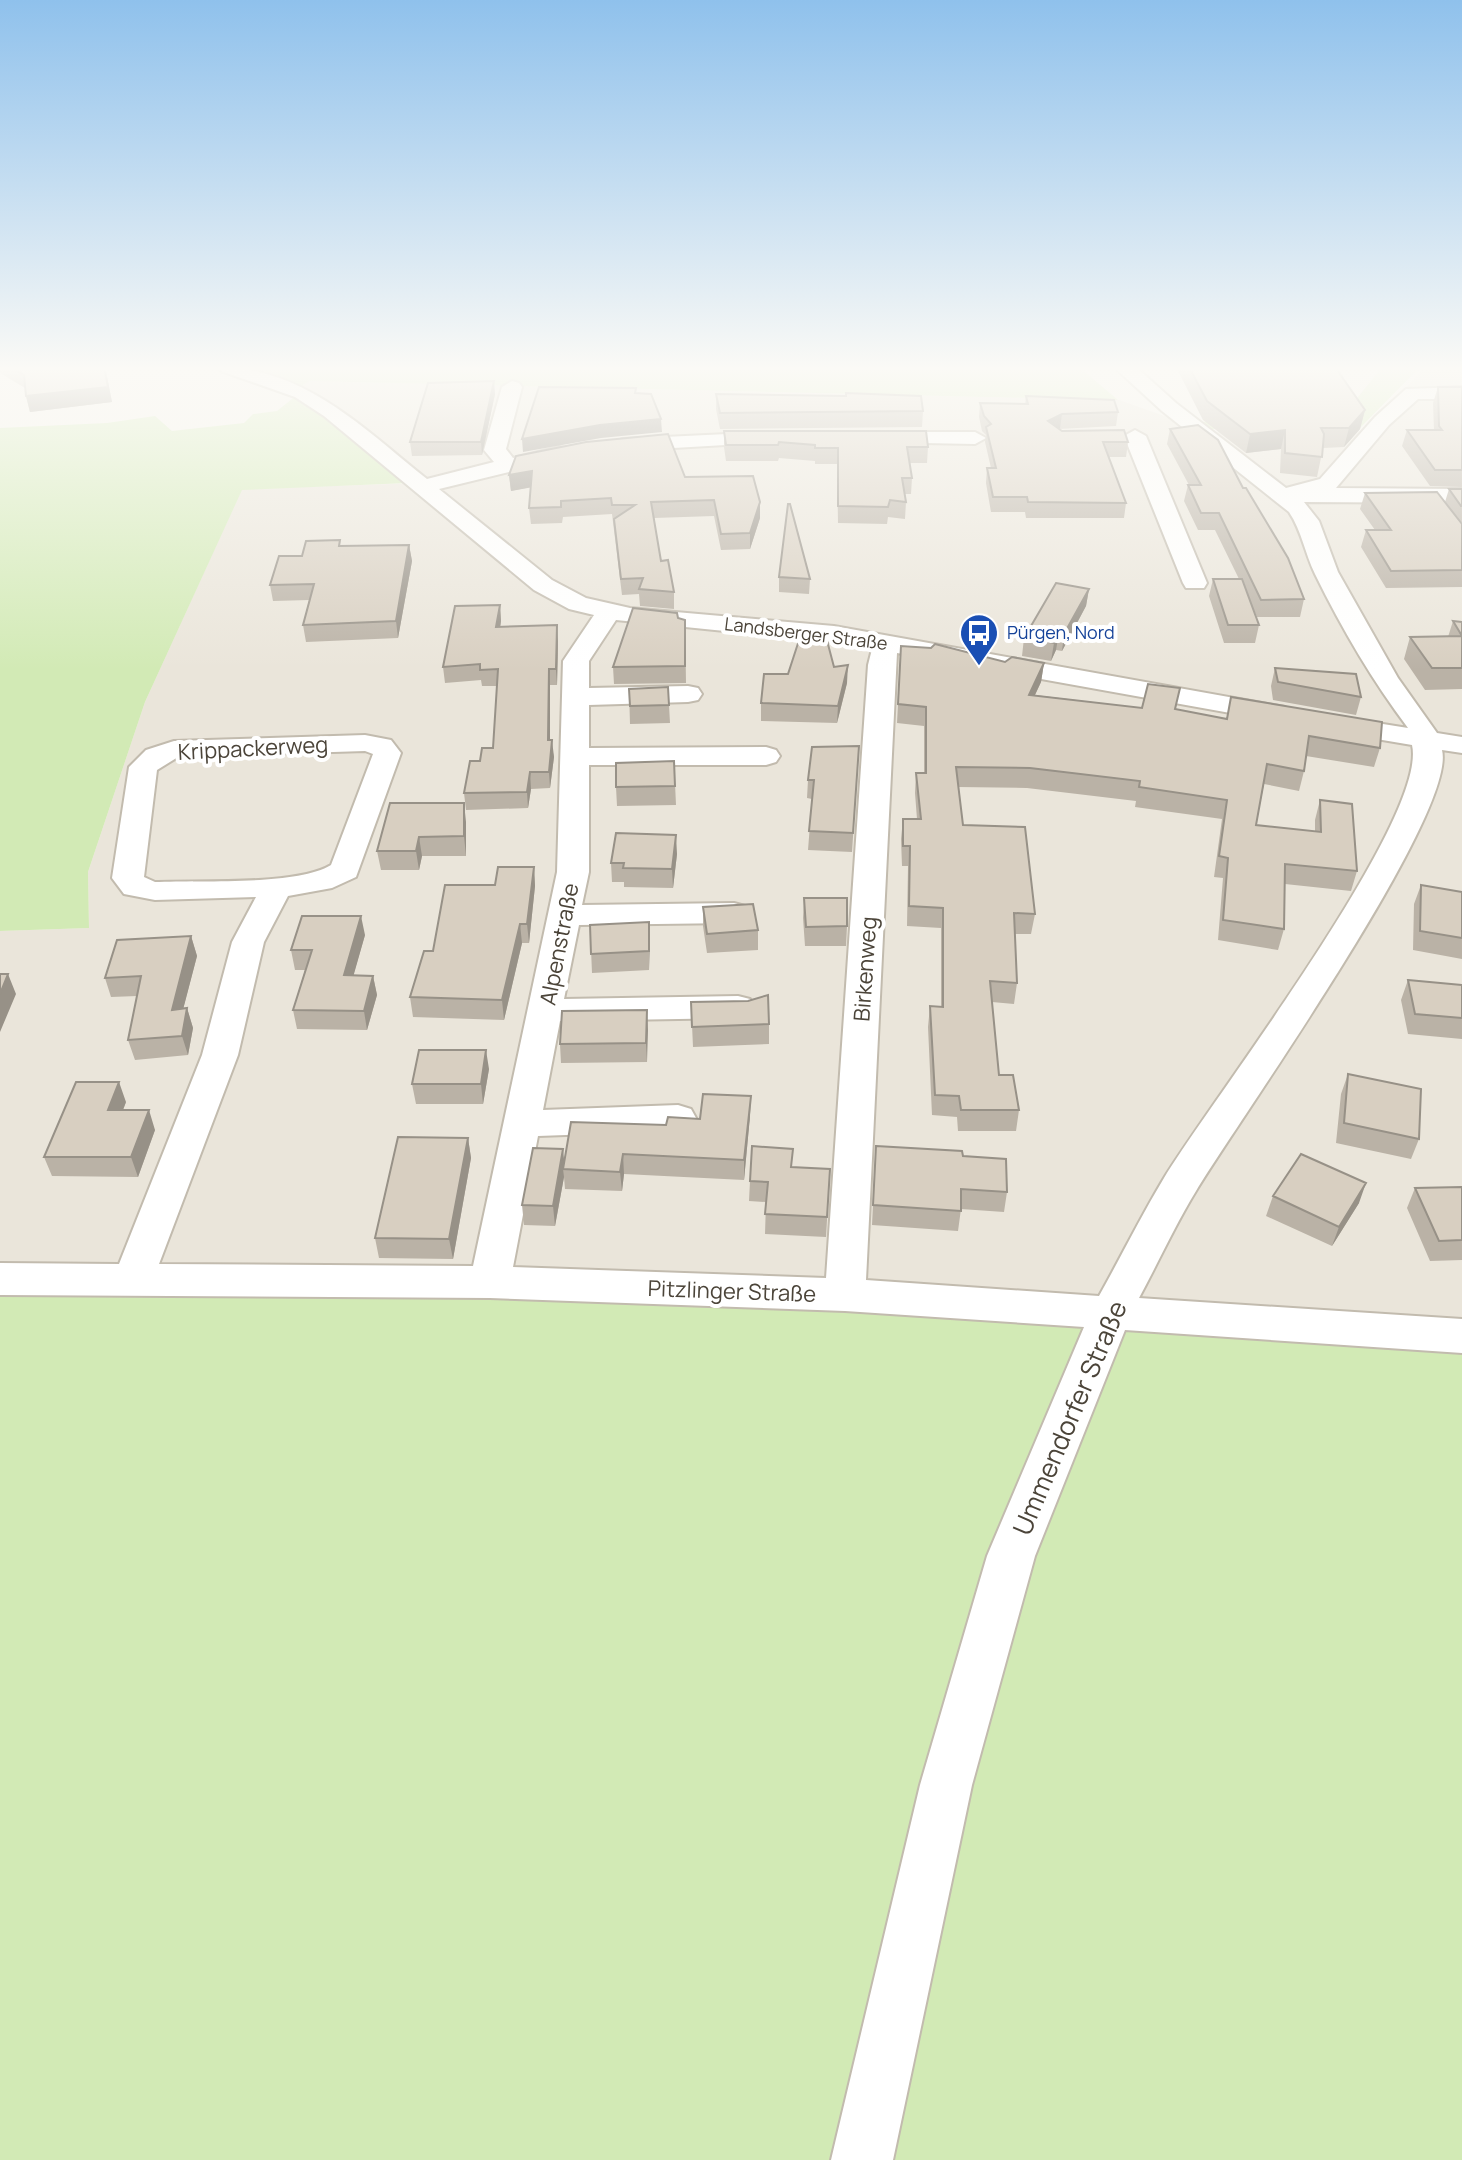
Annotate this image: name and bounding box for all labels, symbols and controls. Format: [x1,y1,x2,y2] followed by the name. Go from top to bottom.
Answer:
[723,611,889,655] street label: Landsberger Straße
[958,612,1000,667] bus stop icon: Pürgen, Nord
[1007,620,1115,644] place label: Pürgen, Nord
[177,729,329,767] street label: Krippackerweg
[532,880,586,1008] street label: Alpenstraße
[846,915,884,1023] street label: Birkenweg
[647,1273,817,1309] street label: Pitzlinger Straße
[1003,1295,1135,1540] street label: Ummendorfer Straße

